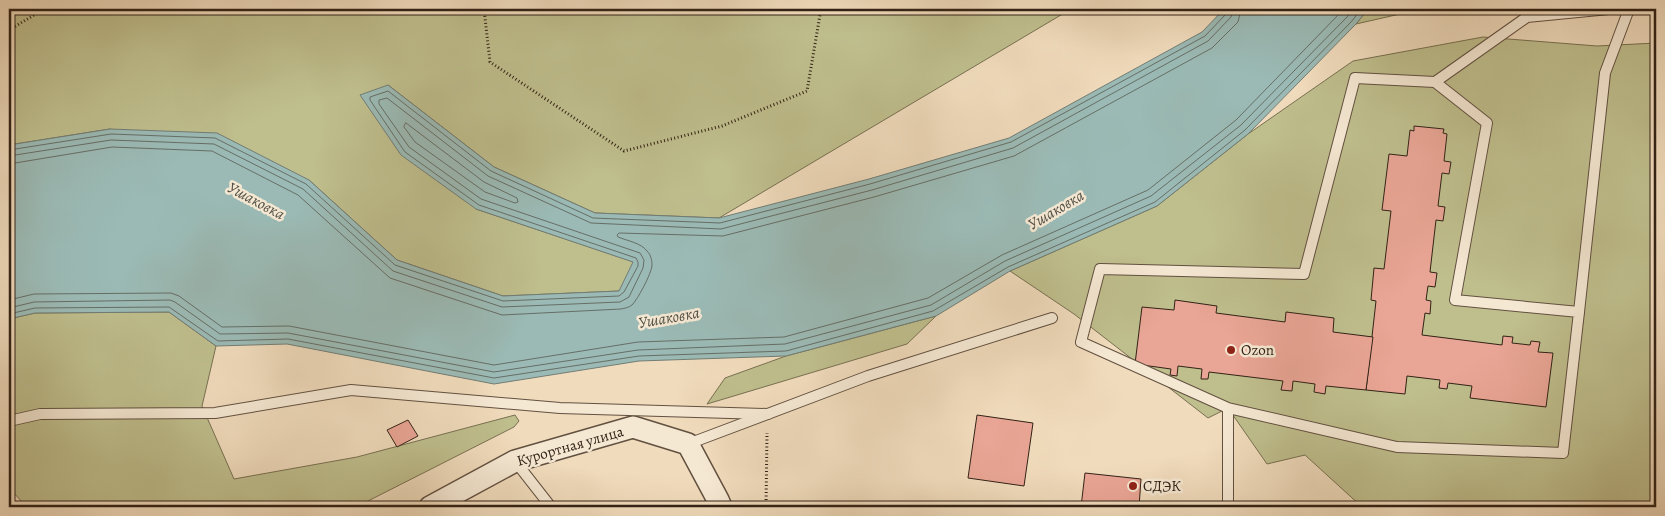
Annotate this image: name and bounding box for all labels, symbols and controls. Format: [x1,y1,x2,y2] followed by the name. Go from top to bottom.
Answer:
[224,177,288,225] water label: Ушаковка
[1024,185,1088,235] water label: Ушаковка
[637,302,701,334] water label: Ушаковка
[1241,340,1274,360] place label: Ozon
[1225,344,1237,356] marker: Ozon
[514,421,626,471] street label: Курортная улица
[1143,476,1181,496] place label: СДЭК
[1127,480,1139,492] marker: СДЭК

